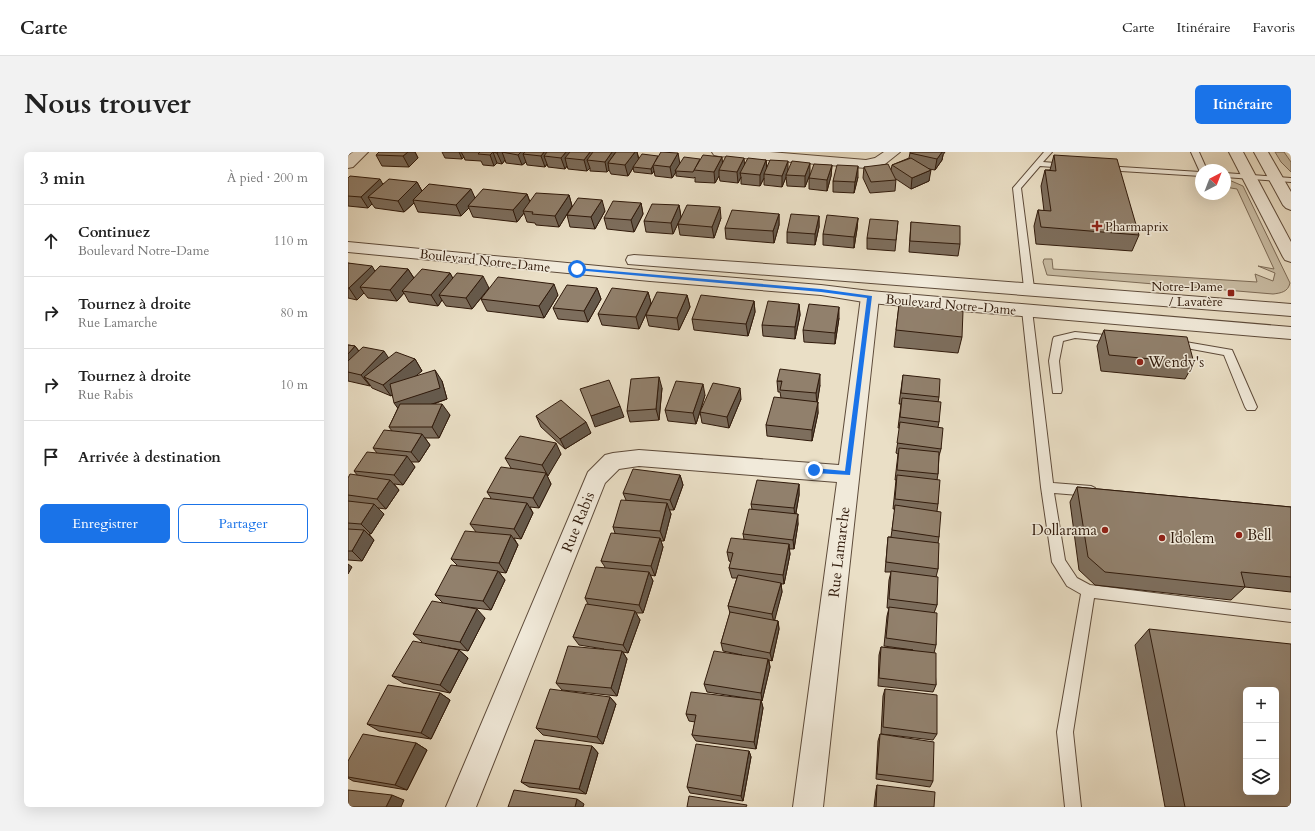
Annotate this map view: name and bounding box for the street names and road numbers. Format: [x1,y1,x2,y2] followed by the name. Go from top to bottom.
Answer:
[419,245,551,277] street label: Boulevard Notre-Dame
[885,290,1017,320] street label: Boulevard Notre-Dame
[557,489,599,555] street label: Rue Rabis
[823,505,855,599] street label: Rue Lamarche

